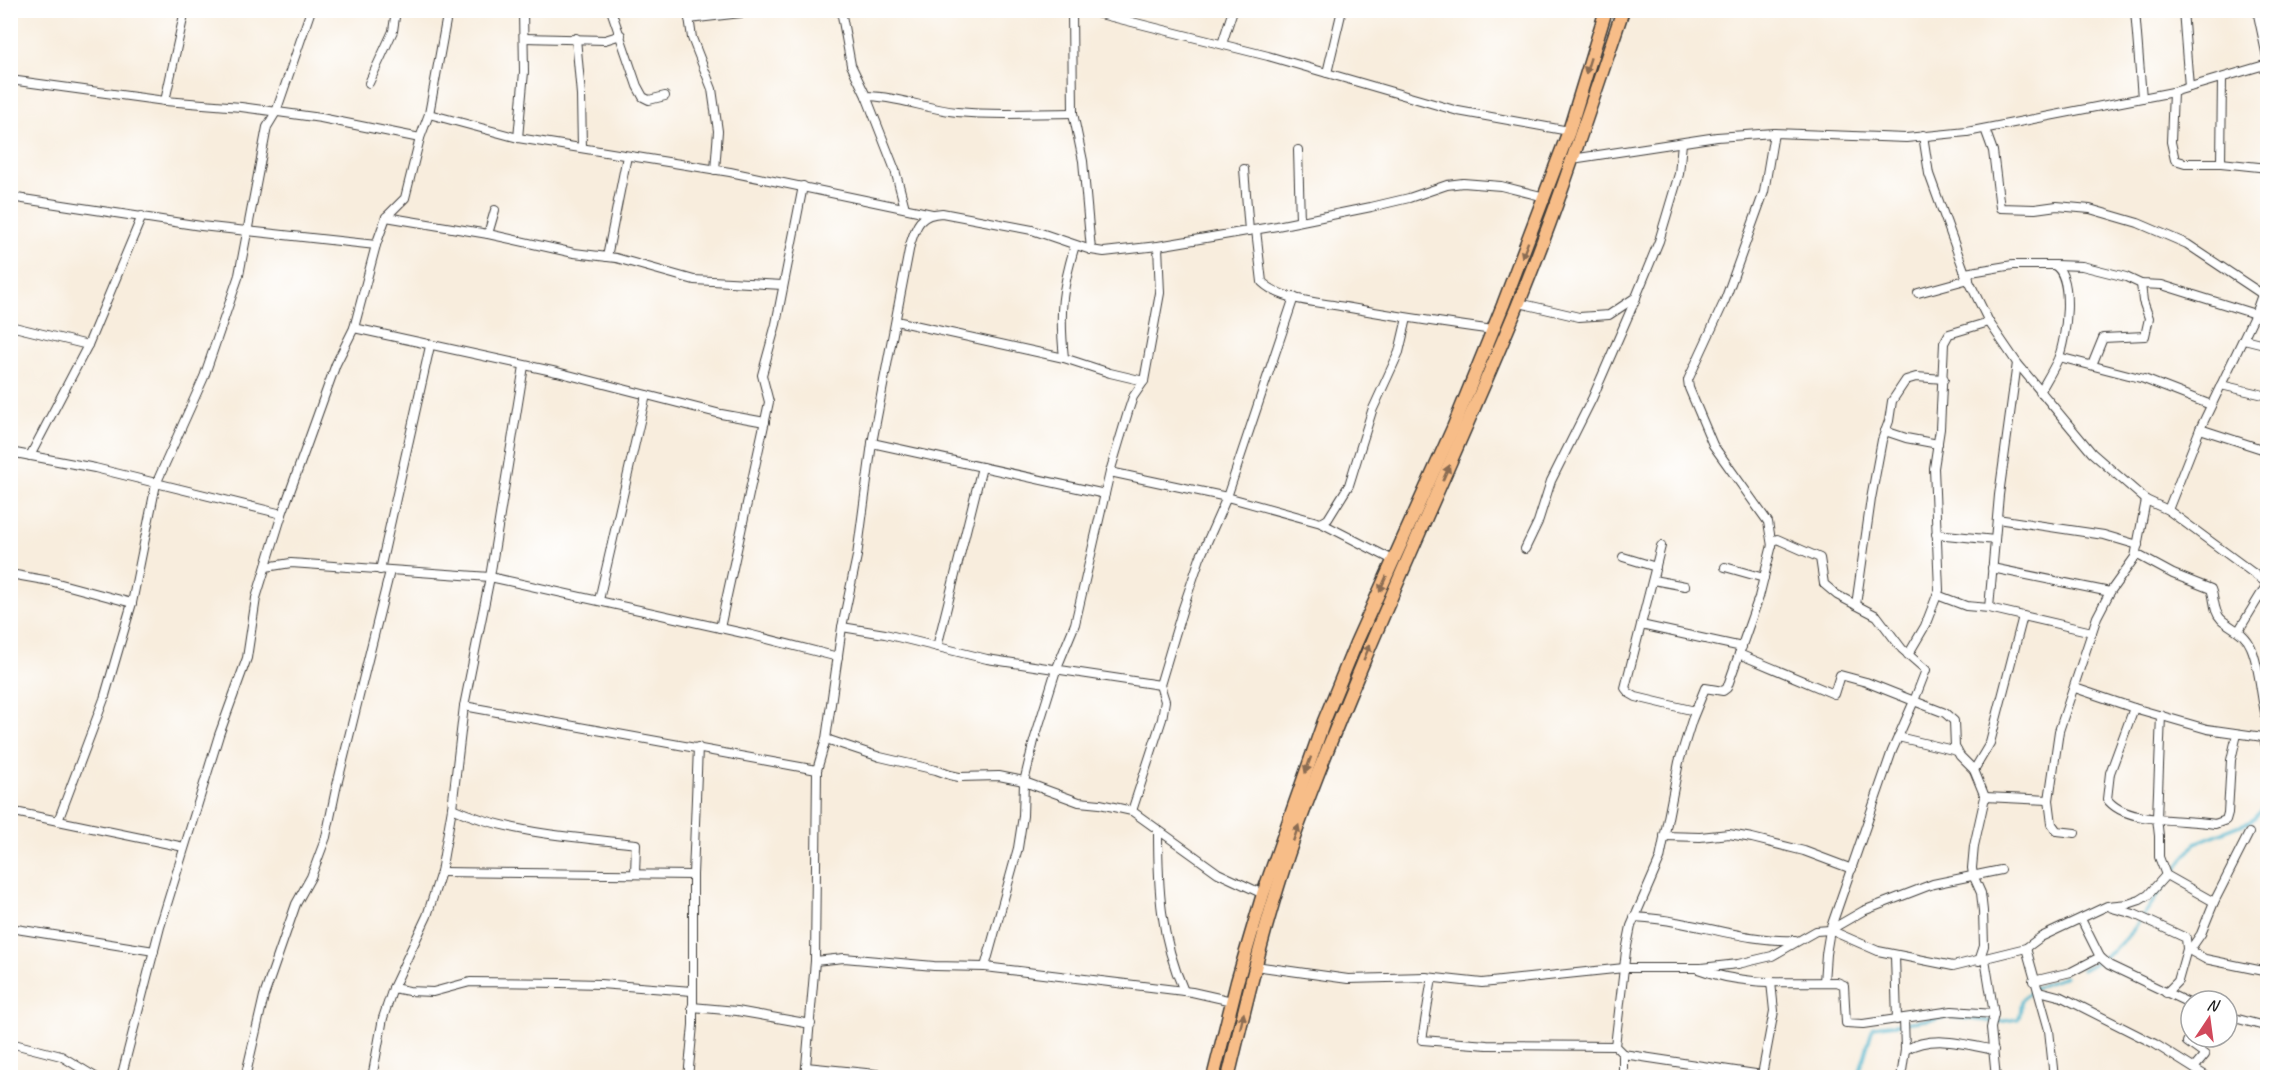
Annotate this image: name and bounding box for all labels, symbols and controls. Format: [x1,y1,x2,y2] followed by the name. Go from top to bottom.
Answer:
[1583,57,1592,75] one-way arrow
[1519,242,1529,260] one-way arrow
[1441,464,1451,482] one-way arrow
[1378,576,1387,593] one-way arrow
[1363,643,1373,661] one-way arrow
[1303,756,1313,774] one-way arrow
[1291,824,1301,842] one-way arrow
[2179,989,2239,1049] north arrow
[2205,995,2222,1017] text: N
[1237,1011,1247,1030] one-way arrow

